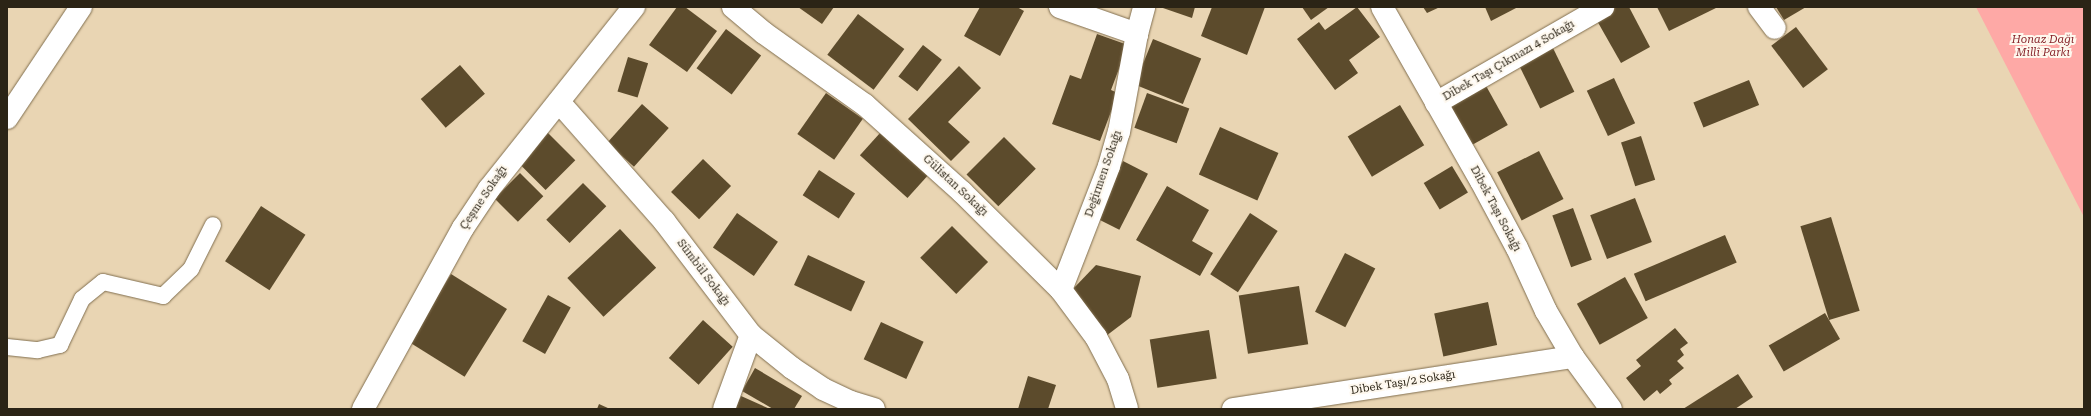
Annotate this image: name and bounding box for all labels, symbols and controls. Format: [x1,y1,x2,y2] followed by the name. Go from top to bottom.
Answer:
[1441,18,1577,104] street label: Dibek Taşı Çıkmazı 4 Sokağı
[2012,34,2074,60] park label: Honaz Dağı Millî Parkı
[1083,129,1125,219] street label: Değirmen Sokağı
[920,153,990,219] street label: Gülistan Sokağı
[458,164,510,232] street label: Çeşme Sokağı
[1467,164,1523,254] street label: Dibek Taşı Sokağı
[674,237,732,309] street label: Sümbül Sokağı
[1350,368,1456,398] street label: Dibek Taşı/2 Sokağı

